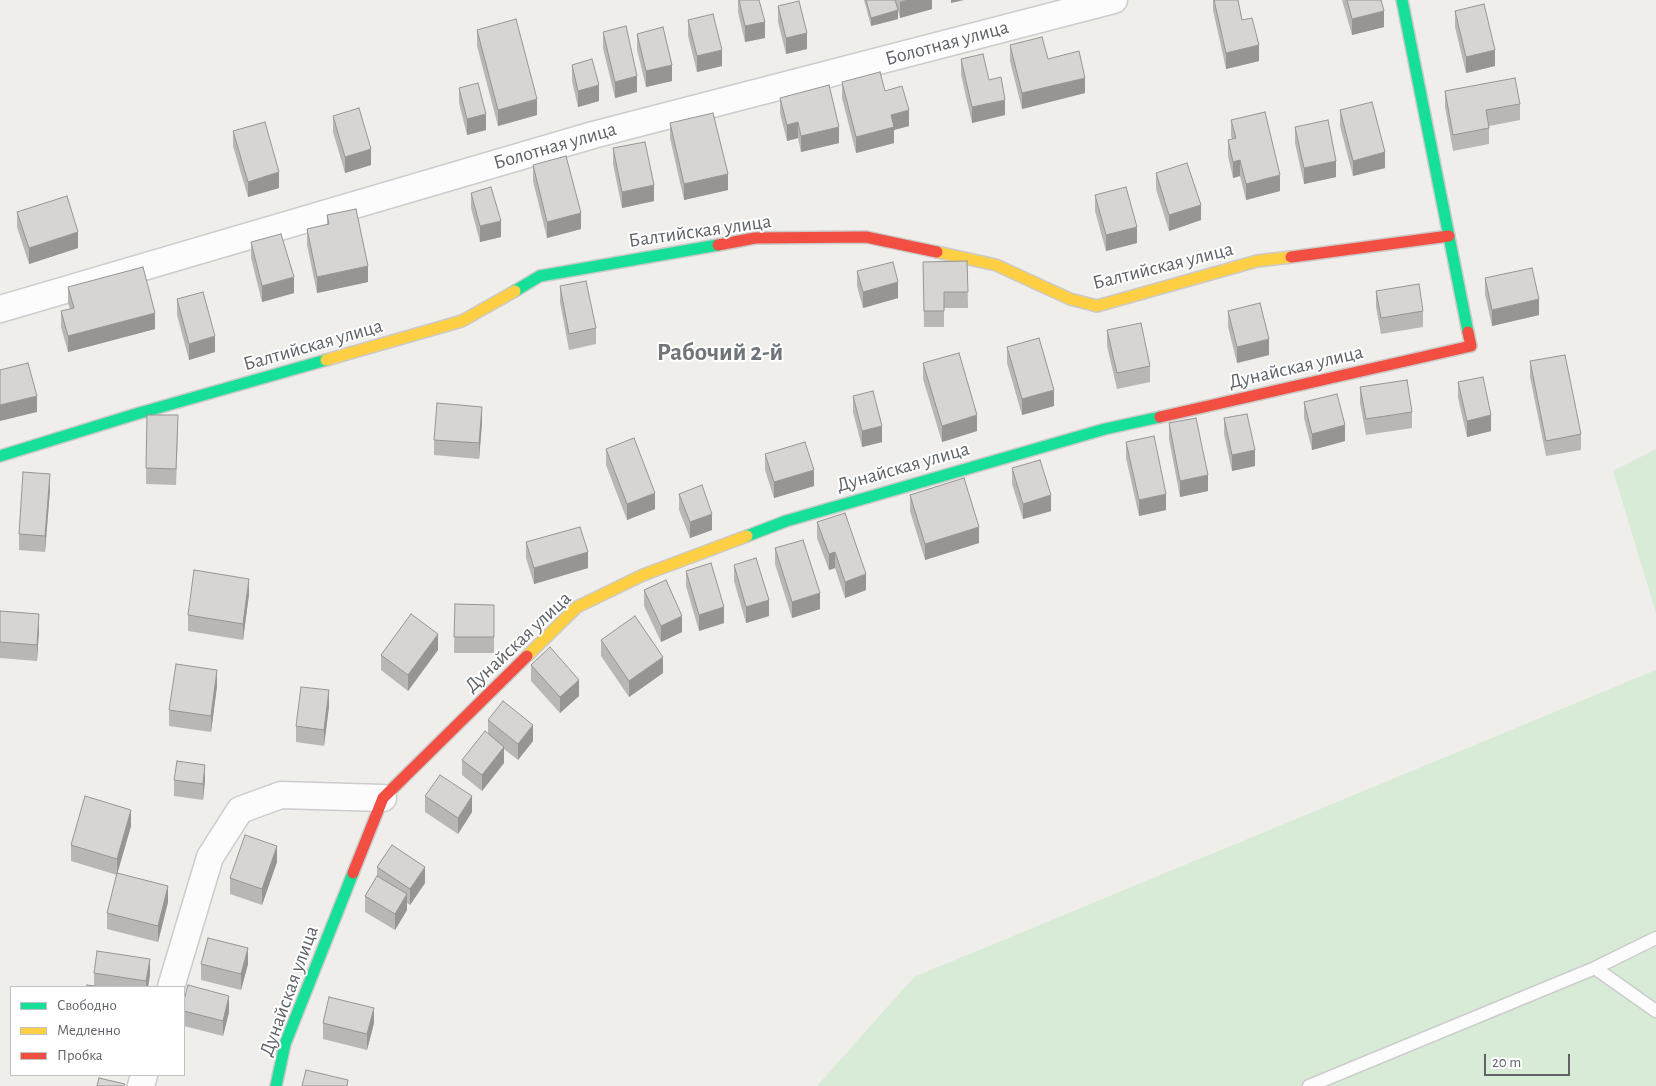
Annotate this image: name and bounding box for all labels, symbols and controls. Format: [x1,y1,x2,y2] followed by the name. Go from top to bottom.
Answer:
[883,15,1011,71] street label: Болотная улица
[491,117,619,175] street label: Болотная улица
[627,209,773,253] street label: Балтийская улица
[1090,237,1236,295] street label: Балтийская улица
[241,314,385,376] street label: Балтийская улица
[657,337,783,367] district label: Рабочий 2‑й
[1226,340,1366,394] street label: Дунайская улица
[834,437,972,497] street label: Дунайская улица
[460,586,576,698] street label: Дунайская улица
[254,922,324,1060] street label: Дунайская улица
[10,986,185,1076] legend
[57,998,117,1013] text: Свободно
[57,1023,121,1038] text: Медленно
[1486,1044,1572,1076] scale bar
[57,1048,103,1063] text: Пробка
[1492,1055,1521,1070] text: 20 m

